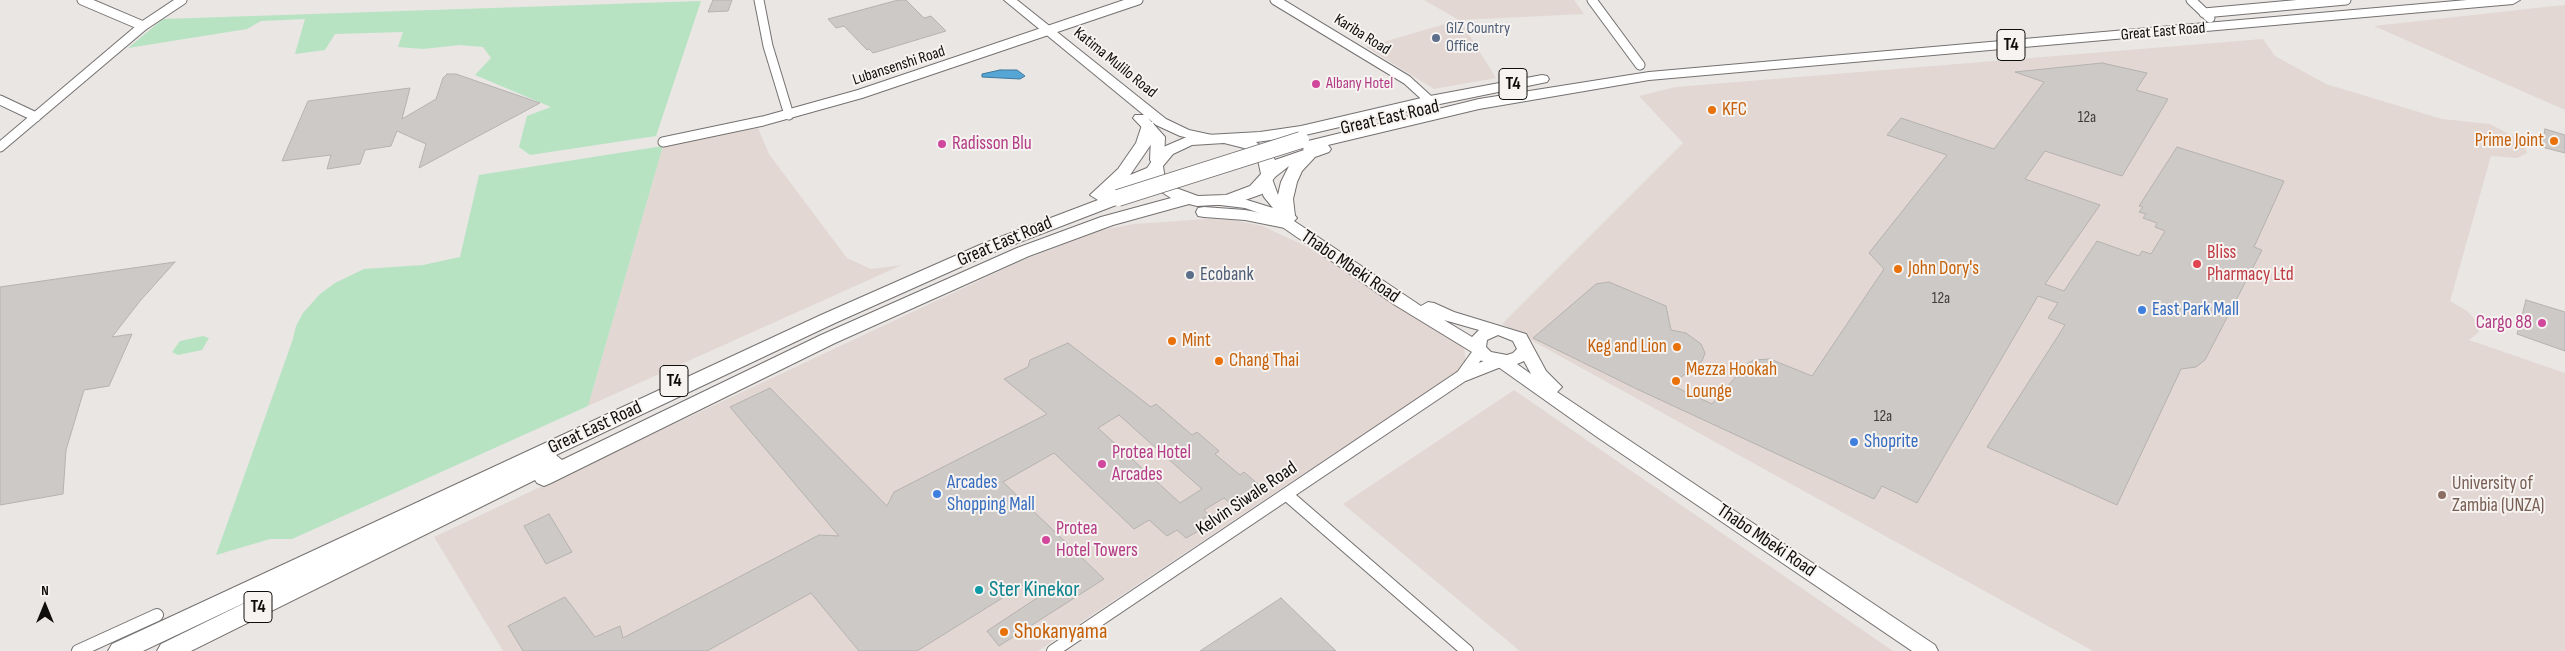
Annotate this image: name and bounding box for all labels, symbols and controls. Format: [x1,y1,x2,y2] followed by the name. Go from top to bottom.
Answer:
[1330,10,1394,60] street label: Kariba Road
[1446,19,1510,57] place label: GIZ Country Office
[2120,19,2206,45] street label: Great East Road
[1070,24,1160,102] street label: Katima Mulilo Road
[1997,30,2025,60] road number: T4
[1430,32,1442,44] marker: GIZ Country Office
[850,42,948,90] street label: Lubansenshi Road
[1499,68,1527,100] road number: T4
[1326,74,1393,94] place label: Albany Hotel
[1310,78,1322,90] marker: Albany Hotel
[1338,96,1442,140] street label: Great East Road
[1722,99,1747,121] place label: KFC
[1706,104,1718,116] marker: KFC
[2078,108,2096,128] house number: 12a
[2475,130,2544,152] place label: Prime Joint
[952,133,1032,155] place label: Radisson Blu
[2548,135,2560,147] marker: Prime Joint
[936,138,948,150] marker: Radisson Blu
[954,212,1056,272] street label: Great East Road
[1296,226,1404,308] street label: Thabo Mbeki Road
[2207,242,2294,286] place label: Bliss Pharmacy Ltd
[1908,258,1979,280] place label: John Dory's
[2191,258,2203,270] marker: Bliss Pharmacy Ltd
[1892,263,1904,275] marker: John Dory's
[1200,264,1254,286] place label: Ecobank
[1184,269,1196,281] marker: Ecobank
[1932,289,1950,309] house number: 12a
[2152,299,2239,321] place label: East Park Mall
[2136,304,2148,316] marker: East Park Mall
[2476,312,2532,334] place label: Cargo 88
[2536,317,2548,329] marker: Cargo 88
[1182,330,1211,352] place label: Mint
[1166,335,1178,347] marker: Mint
[1588,336,1667,358] place label: Keg and Lion
[1671,341,1683,353] marker: Keg and Lion
[1229,350,1299,372] place label: Chang Thai
[1213,355,1225,367] marker: Chang Thai
[1686,359,1777,403] place label: Mezza Hookah Lounge
[660,366,688,396] road number: T4
[1670,375,1682,387] marker: Mezza Hookah Lounge
[545,396,645,460] street label: Great East Road
[1874,407,1892,427] house number: 12a
[1864,431,1918,453] place label: Shoprite
[1848,436,1860,448] marker: Shoprite
[1112,442,1191,486] place label: Protea Hotel Arcades
[1192,457,1302,541] street label: Kelvin Siwale Road
[1096,458,1108,470] marker: Protea Hotel Arcades
[947,472,1035,516] place label: Arcades Shopping Mall
[2452,473,2544,517] place label: University of Zambia (UNZA)
[931,488,943,500] marker: Arcades Shopping Mall
[2436,489,2448,501] marker: University of Zambia (UNZA)
[1712,500,1820,582] street label: Thabo Mbeki Road
[1056,518,1138,562] place label: Protea Hotel Towers
[1040,534,1052,546] marker: Protea Hotel Towers
[989,577,1079,603] place label: Ster Kinekor
[20,581,70,631] north arrow
[41,582,49,599] text: N
[973,584,985,596] marker: Ster Kinekor
[244,592,272,622] road number: T4
[1014,619,1107,645] place label: Shokanyama
[998,626,1010,638] marker: Shokanyama

